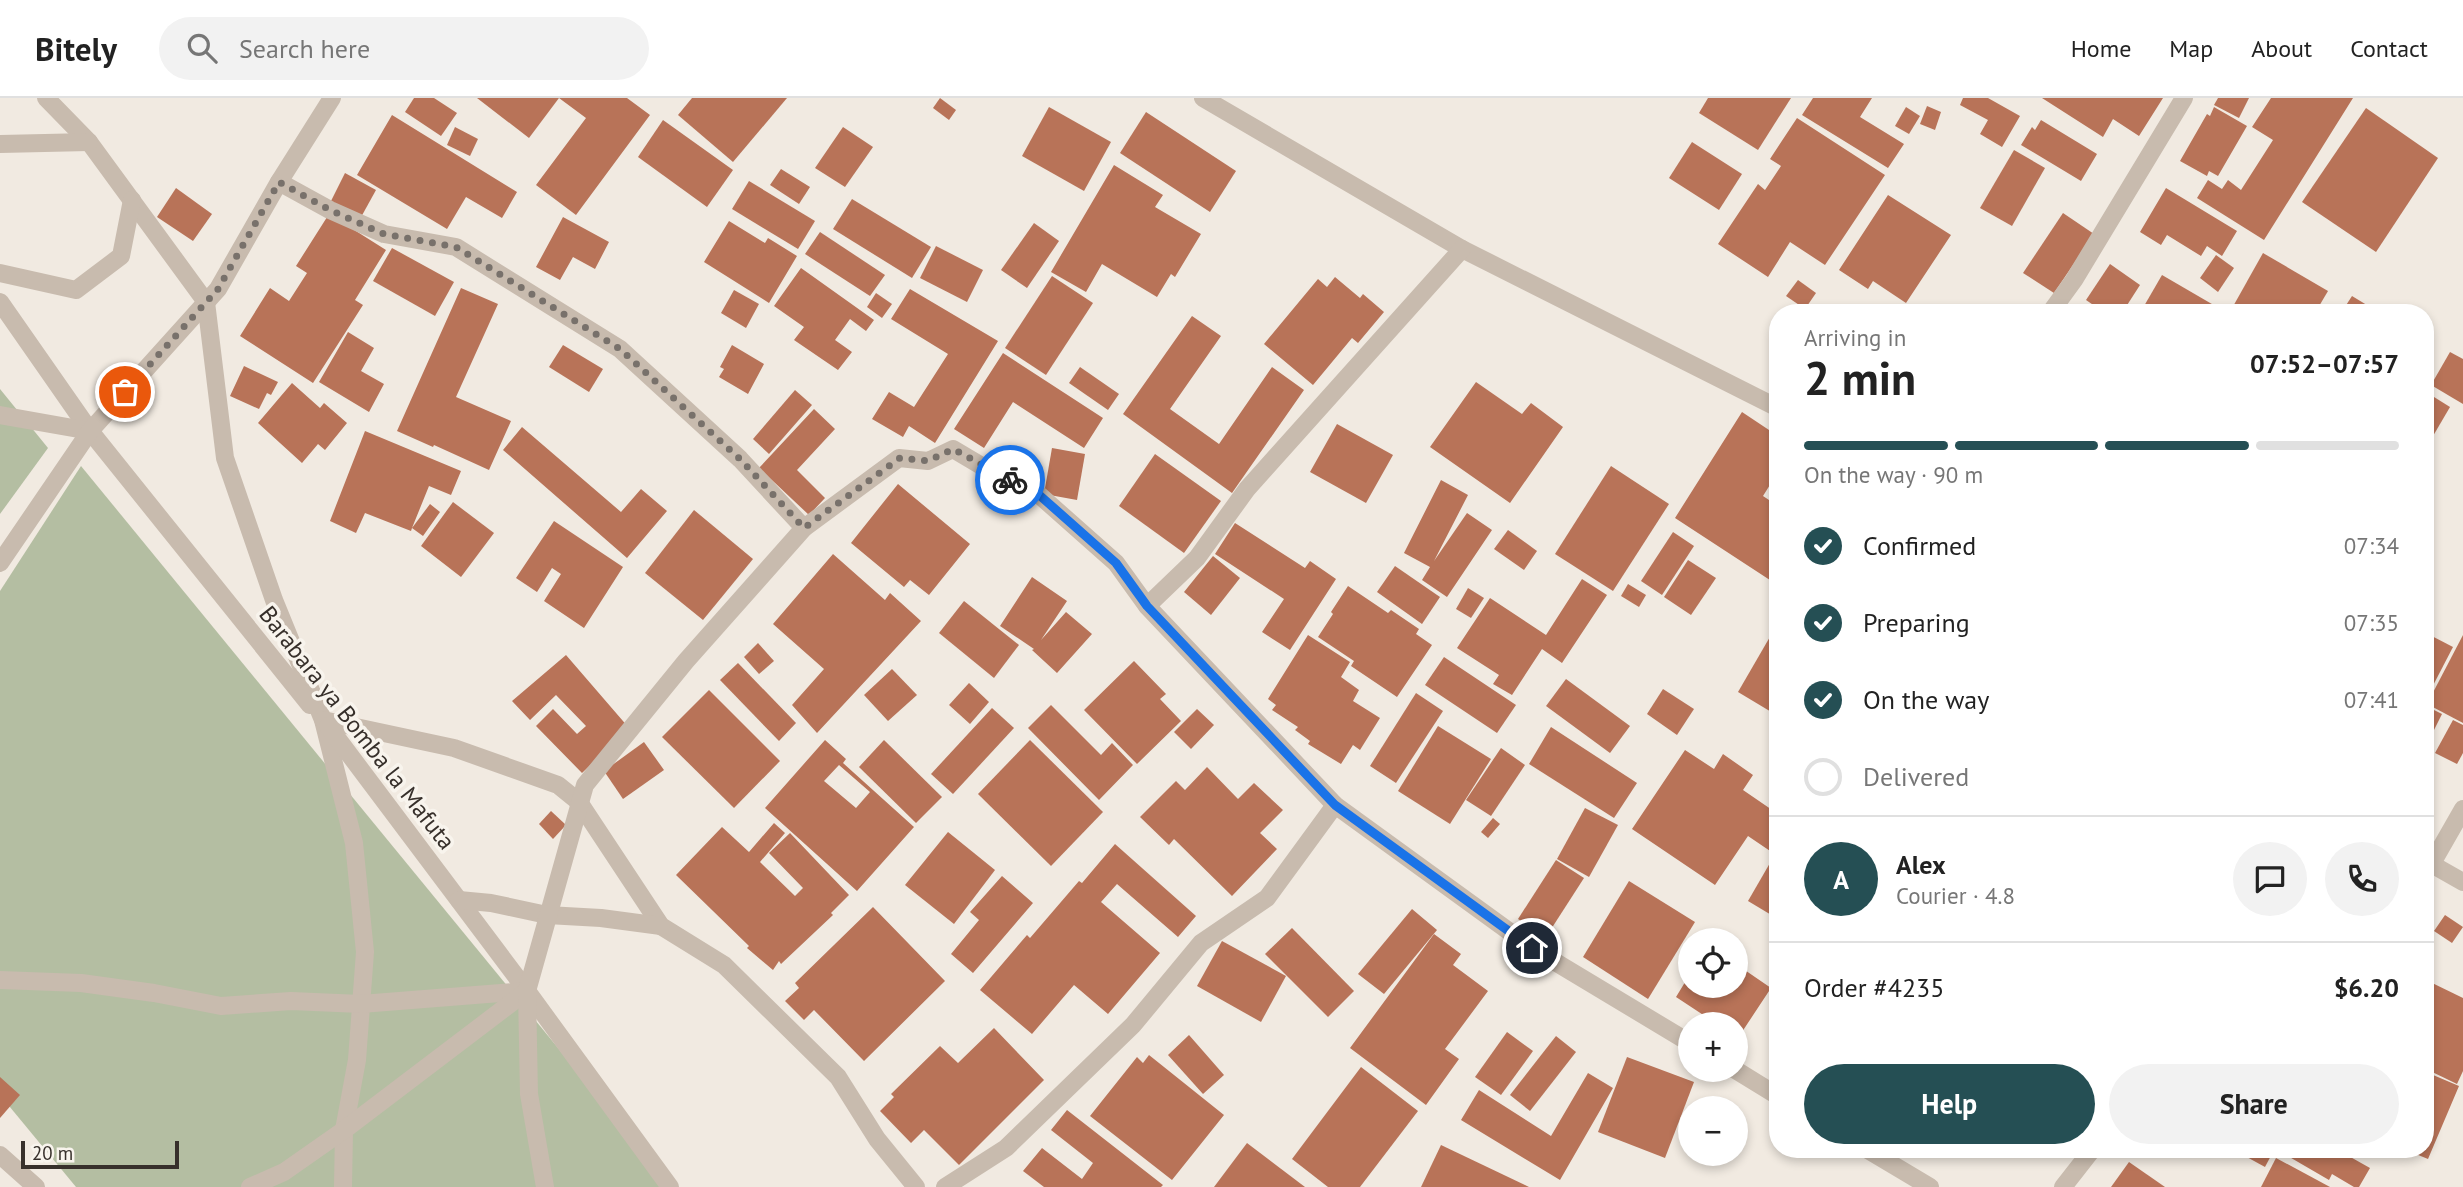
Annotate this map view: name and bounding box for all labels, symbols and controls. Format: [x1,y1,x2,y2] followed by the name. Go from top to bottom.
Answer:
[159,17,649,80] search box
[35,27,117,70] text: Bitely
[183,29,221,67] icon: search
[239,32,370,65] text: Search here
[2071,33,2131,64] text: Home
[2169,33,2213,64] text: Map
[2251,33,2312,64] text: About
[2350,33,2428,64] text: Contact
[1804,323,1906,352] text: Arriving in
[2250,347,2399,380] text: 07:52–07:57
[1804,348,1916,408] text: 2 min
[95,362,155,422] pin
[106,373,144,411] icon: bag
[975,445,1045,515] courier
[1804,460,1983,489] text: On the way · 90 m
[991,461,1029,499] icon: bike
[1804,527,1842,565] icon: check
[1863,529,1976,562] text: Confirmed
[2344,531,2399,560] text: 07:34
[253,600,462,856] street label: Barabara ya Bomba la Mafuta
[1804,604,1842,642] icon: check
[1863,606,1970,639] text: Preparing
[2344,608,2399,637] text: 07:35
[1804,681,1842,719] icon: check
[1863,683,1989,716] text: On the way
[2344,685,2399,714] text: 07:41
[1863,760,1969,793] text: Delivered
[2233,842,2307,916] button: chat
[2325,842,2399,916] button: phone
[1896,848,1946,881] text: Alex
[1833,863,1849,896] text: A
[1896,881,2015,910] text: Courier · 4.8
[1502,918,1562,978] pin
[1678,928,1748,1166] map controls
[1678,928,1748,998] button: locate
[1513,929,1551,967] icon: home
[1804,971,1944,1004] text: Order #4235
[2334,971,2399,1004] text: $6.20
[1678,1012,1748,1082] button: +
[1804,1064,2095,1144] button: Help
[2109,1064,2399,1144] button: Share
[1678,1096,1748,1166] button: −
[21,1138,178,1170] scale bar
[32,1141,73,1165] text: 20 m

